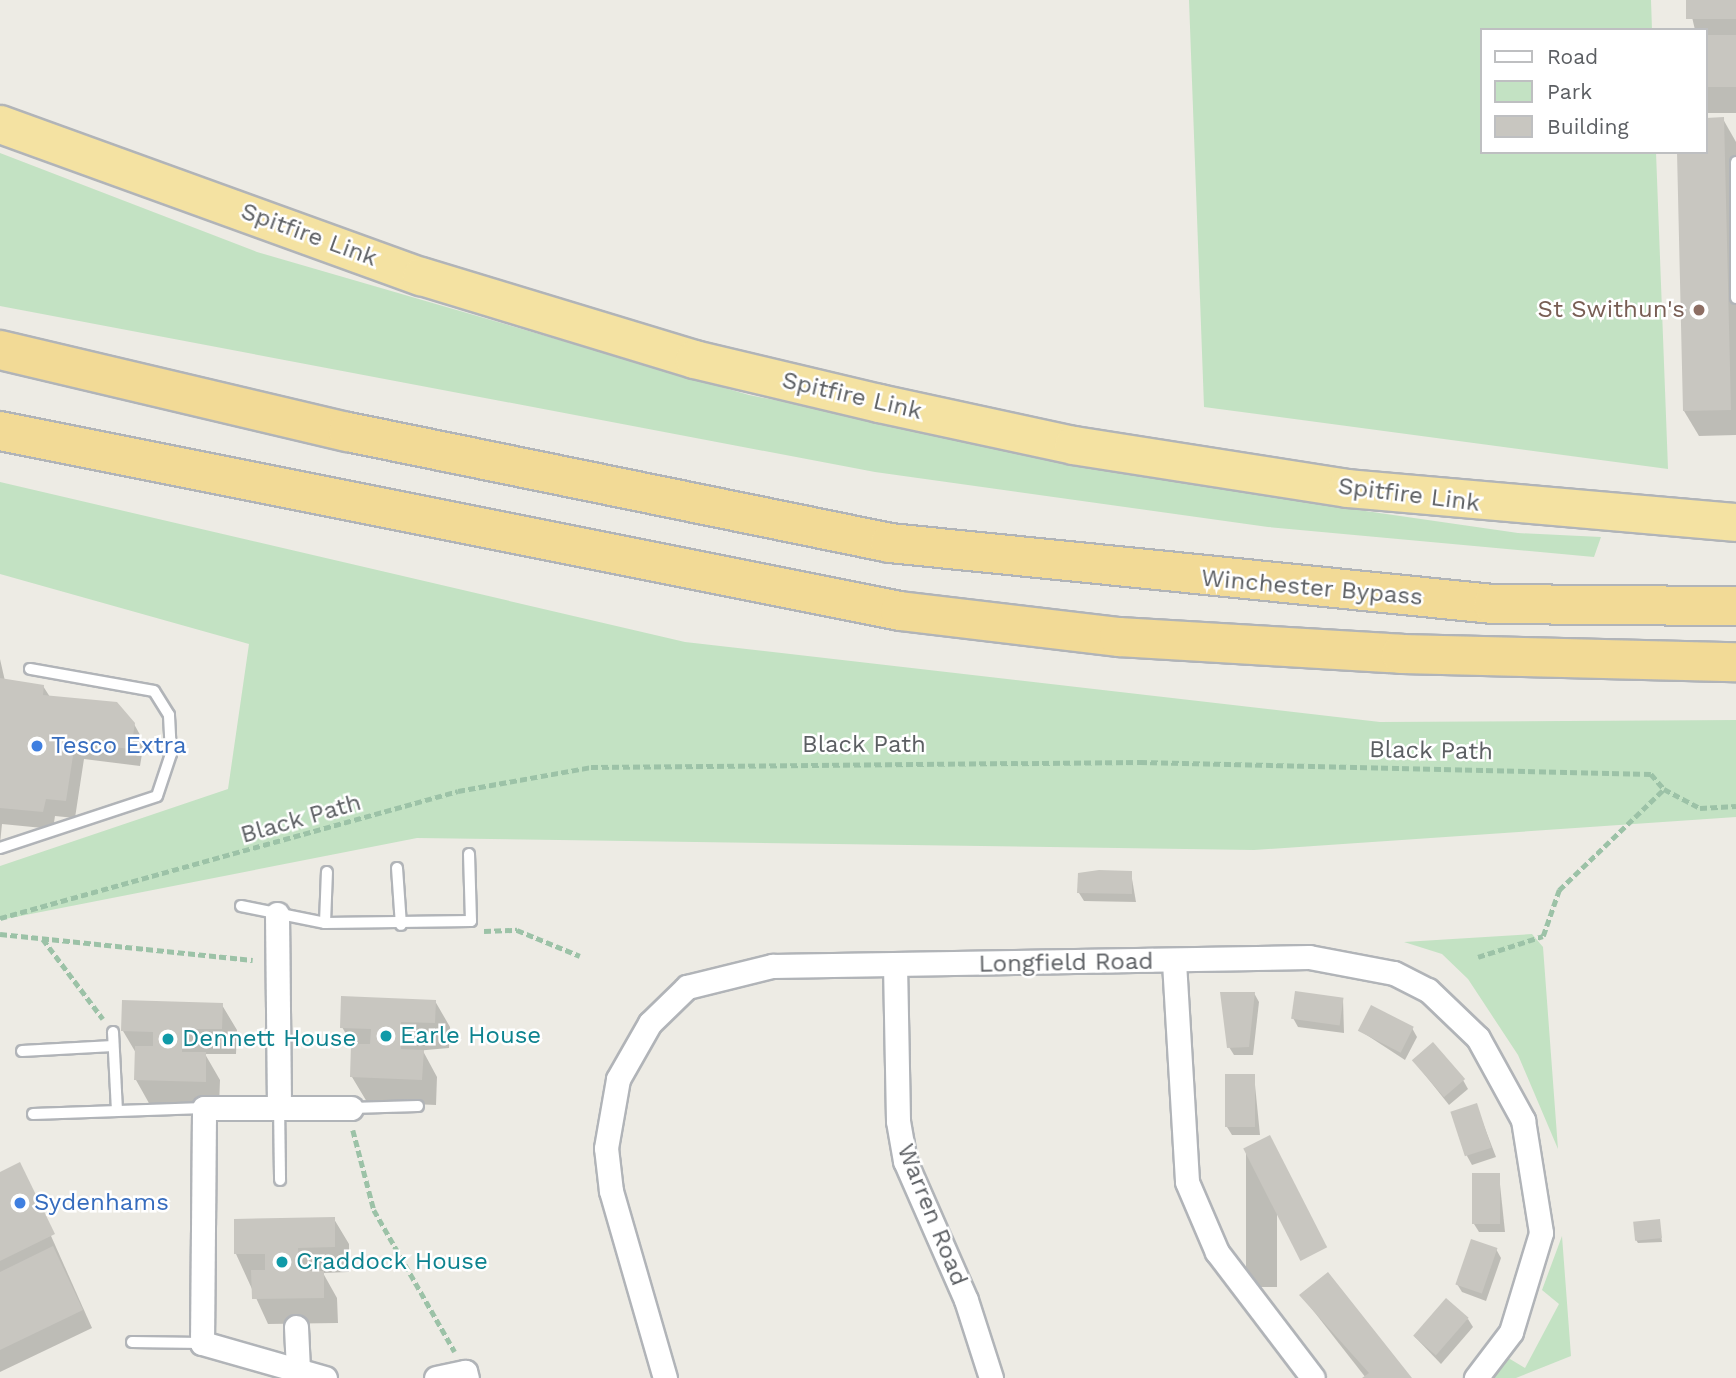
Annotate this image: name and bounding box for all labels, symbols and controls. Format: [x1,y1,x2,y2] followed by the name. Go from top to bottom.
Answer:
[1480,28,1708,154] legend
[1547,44,1598,69] text: Road
[1547,79,1592,104] text: Park
[1547,114,1629,139] text: Building
[237,197,381,273] street label: Spitfire Link
[1538,296,1685,324] place label: St Swithun's
[1691,302,1707,318] marker: St Swithun's
[779,366,925,426] street label: Spitfire Link
[1336,472,1482,518] street label: Spitfire Link
[1200,564,1424,612] street label: Winchester Bypass
[802,731,926,759] street label: Black Path
[51,732,187,760] place label: Tesco Extra
[1369,736,1493,766] street label: Black Path
[29,738,45,754] marker: Tesco Extra
[237,788,365,850] street label: Black Path
[978,947,1154,979] street label: Longfield Road
[400,1022,541,1050] place label: Earle House
[182,1025,356,1053] place label: Dennett House
[378,1028,394,1044] marker: Earle House
[160,1031,176,1047] marker: Dennett House
[890,1140,974,1290] street label: Warren Road
[34,1189,169,1217] place label: Sydenhams
[12,1195,28,1211] marker: Sydenhams
[296,1248,488,1276] place label: Craddock House
[274,1254,290,1270] marker: Craddock House

